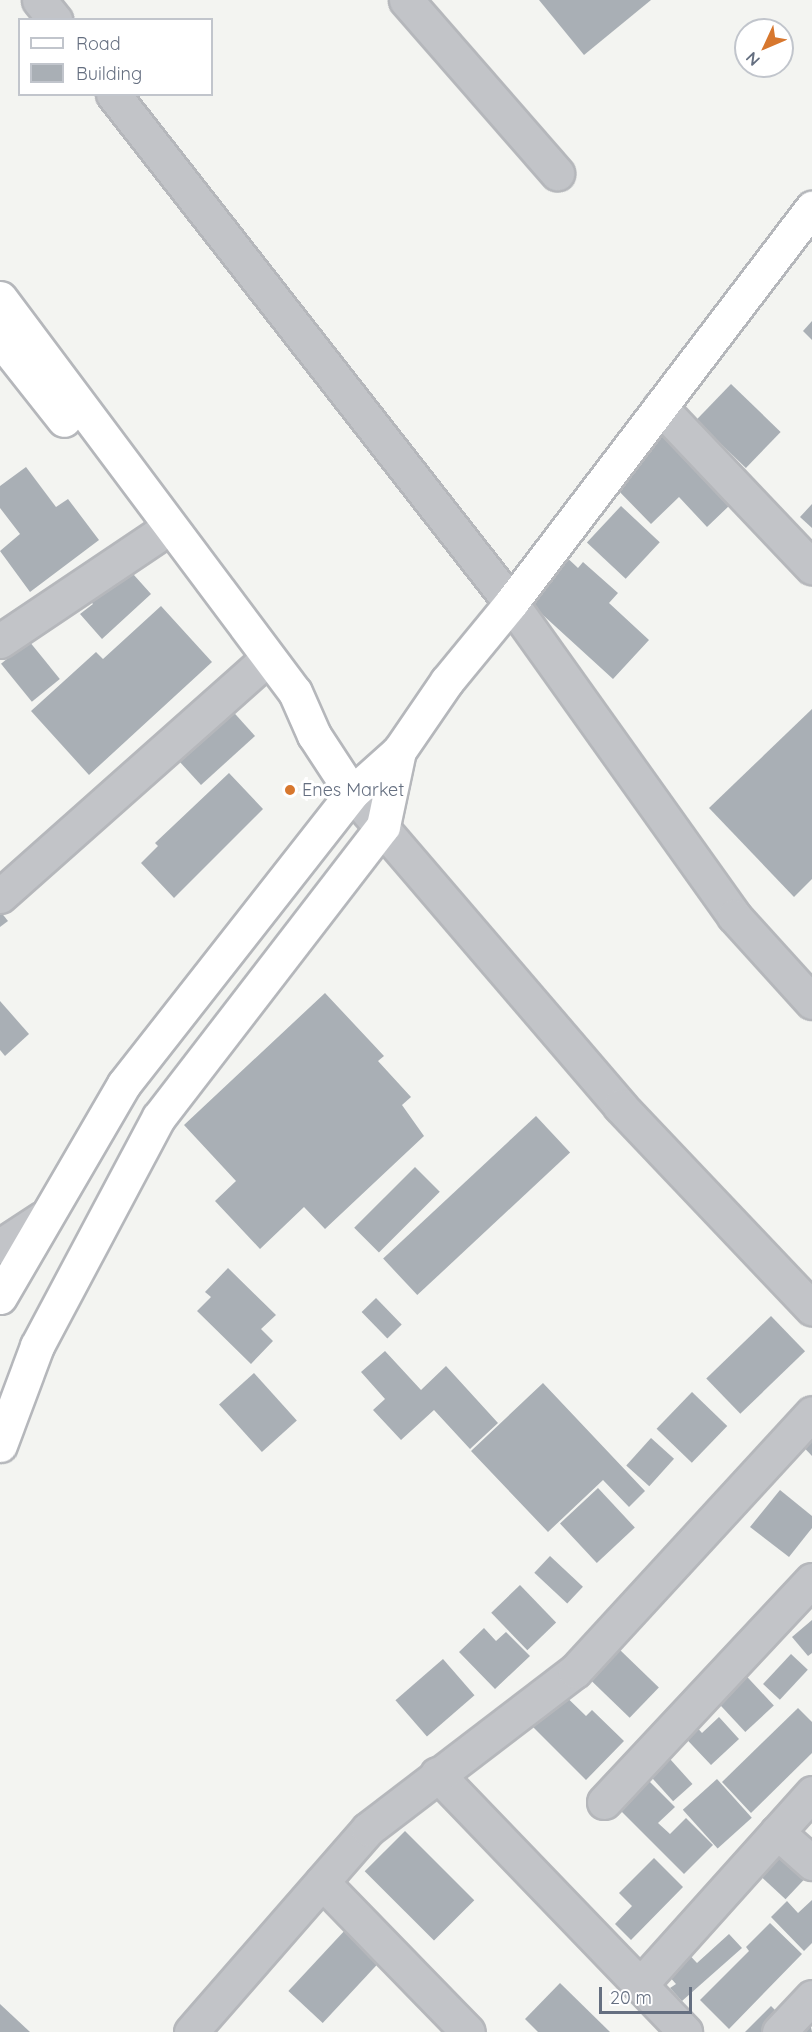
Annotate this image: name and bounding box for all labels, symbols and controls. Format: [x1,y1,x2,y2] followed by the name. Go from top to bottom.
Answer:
[18,18,213,96] legend
[734,18,794,78] north arrow
[76,32,121,55] text: Road
[741,48,764,70] text: N
[76,62,142,85] text: Building
[302,779,404,801] place label: Enes Market
[283,783,297,797] marker: Enes Market
[602,1975,695,2013] scale bar
[610,1986,652,2009] text: 20 m

